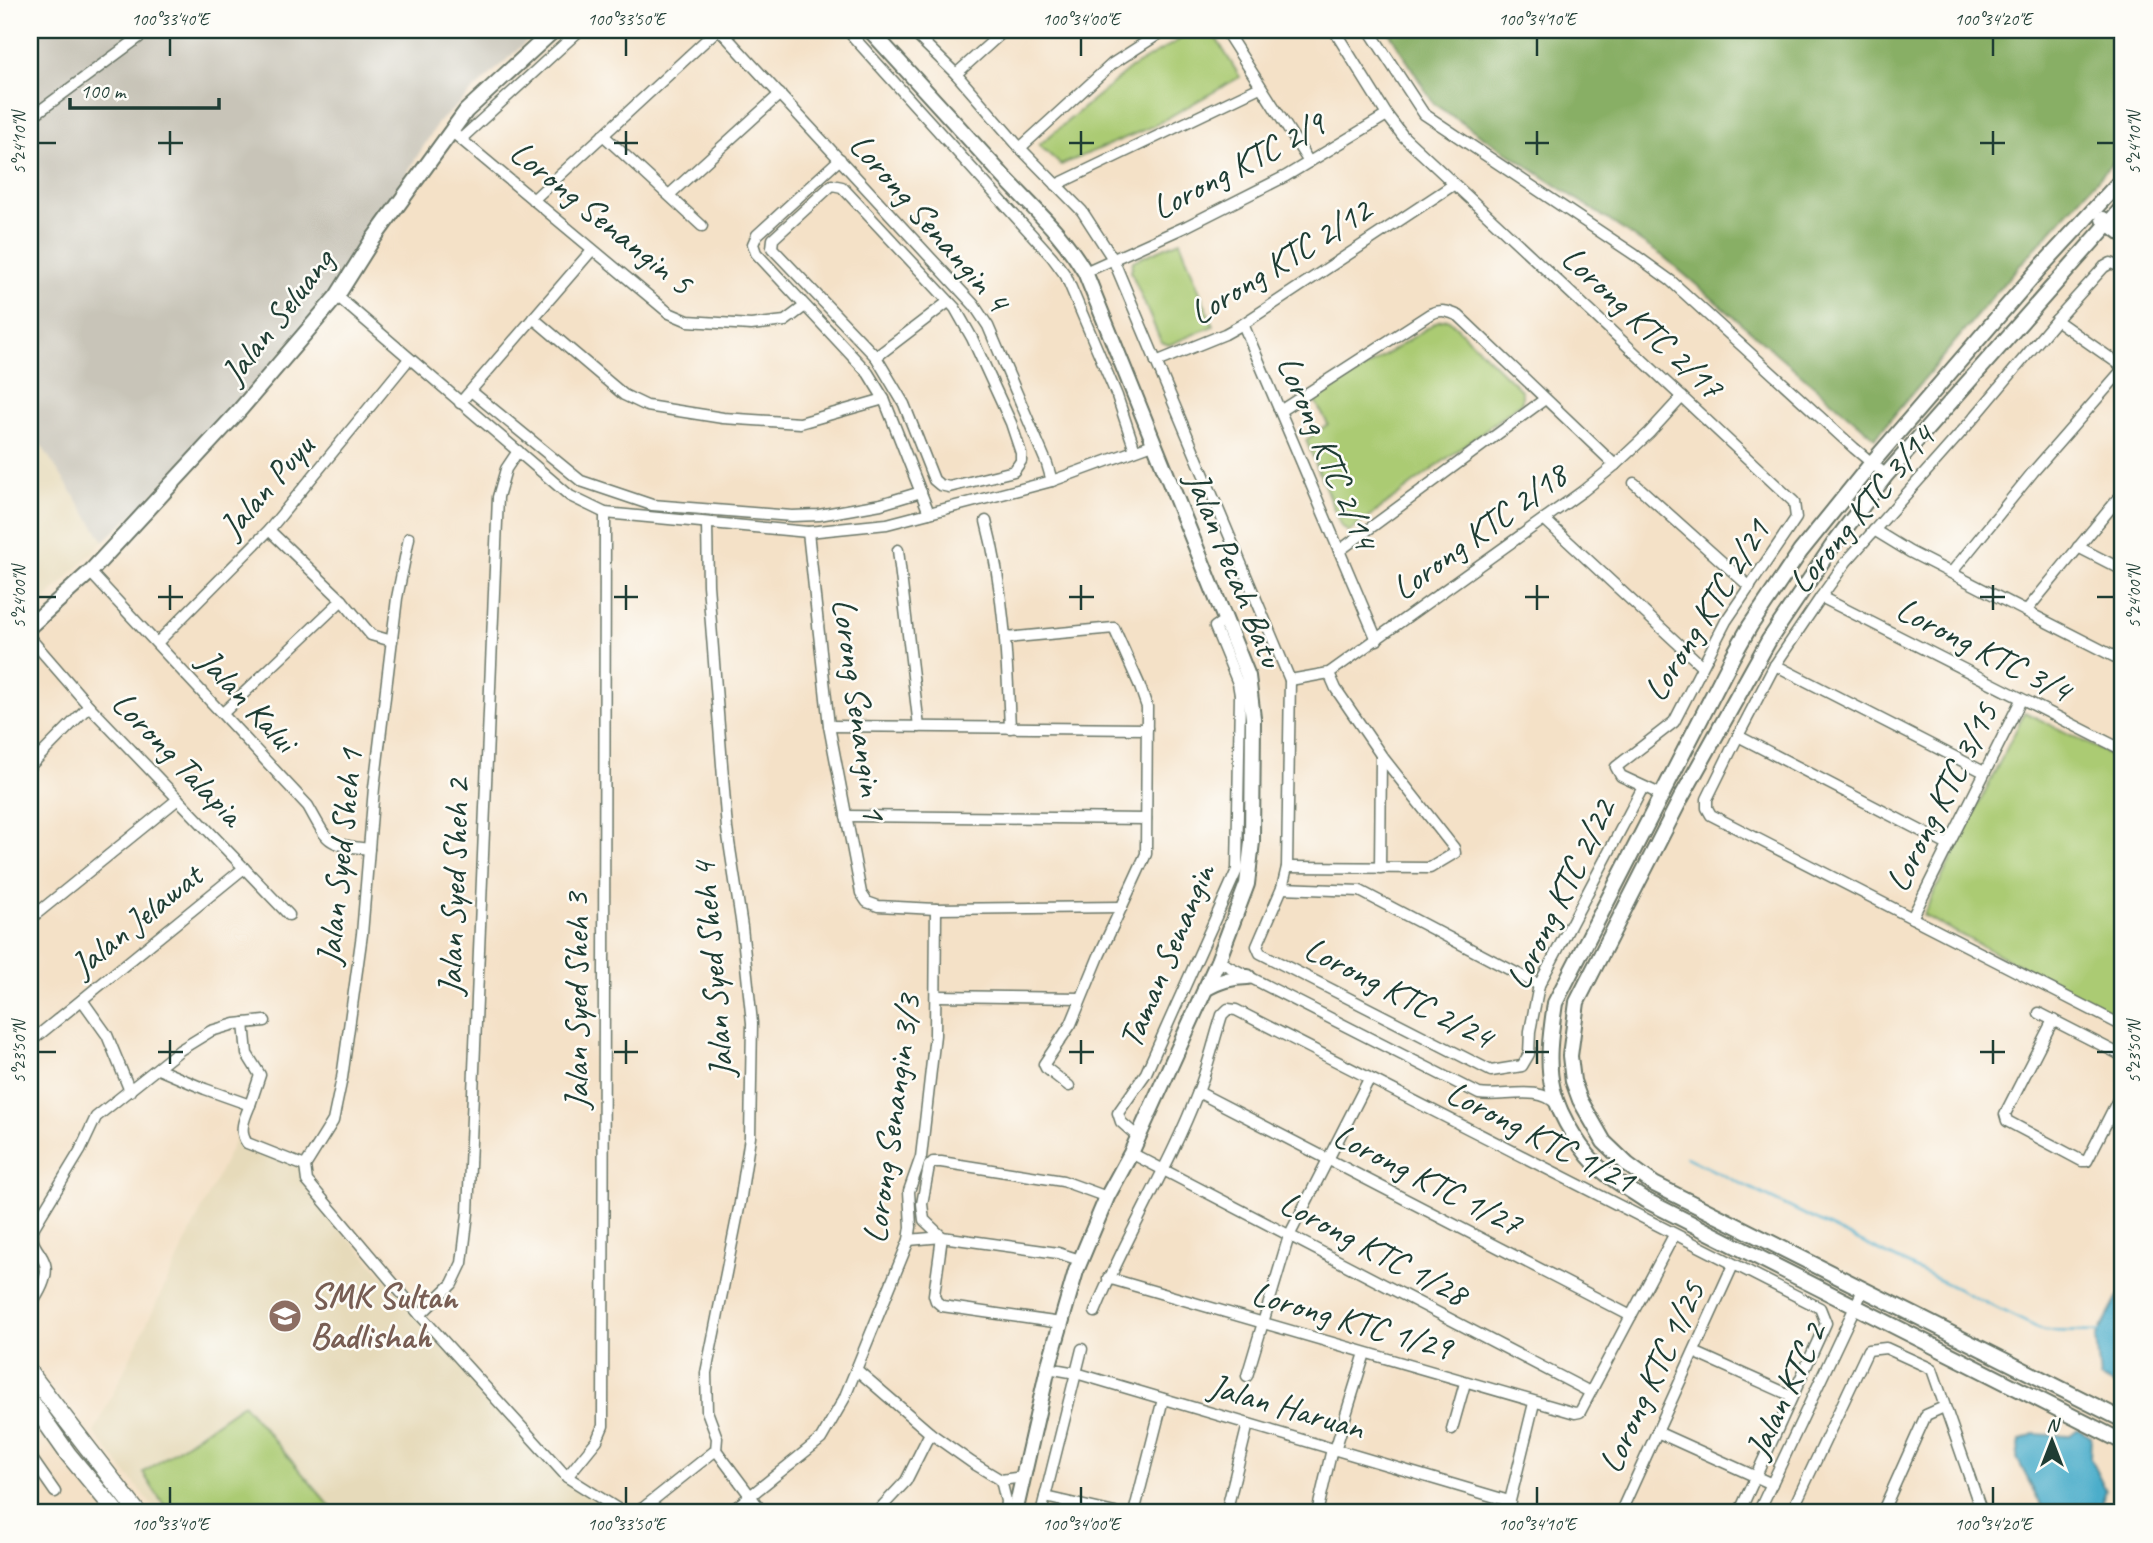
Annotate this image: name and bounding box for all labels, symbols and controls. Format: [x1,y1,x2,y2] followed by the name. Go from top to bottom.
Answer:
[131,8,211,30] text: 100°33'40"E
[587,8,667,30] text: 100°33'50"E
[1042,8,1122,30] text: 100°34'00"E
[1498,8,1578,30] text: 100°34'10"E
[1954,8,2034,30] text: 100°34'20"E
[70,66,219,110] scale bar
[80,78,127,104] text: 100 m
[1144,99,1336,230] street label: Lorong KTC 2/9
[8,108,30,174] text: 5°24'10"N
[2123,108,2145,174] text: 5°24'10"N
[839,123,1022,324] street label: Lorong Senangin 4
[501,130,704,306] street label: Lorong Senangin 5
[1181,186,1382,335] street label: Lorong KTC 2/12
[1552,236,1735,411] street label: Lorong KTC 2/17
[209,238,346,395] street label: Jalan Seluang
[1267,349,1390,559] street label: Lorong KTC 2/14
[1778,414,1947,603] street label: Lorong KTC 3/14
[208,424,325,549] street label: Jalan Puyu
[1383,451,1578,610] street label: Lorong KTC 2/18
[1174,463,1295,675] street label: Jalan Pecah Batu
[1633,509,1781,709] street label: Lorong KTC 2/21
[8,562,30,628] text: 5°24'00"N
[2123,562,2145,628] text: 5°24'00"N
[1889,586,2082,714] street label: Lorong KTC 3/4
[822,596,898,825] street label: Lorong Senangin 1
[187,638,310,765] street label: Jalan Kalui
[102,681,255,837] street label: Lorong Talapia
[1875,693,2009,899] street label: Lorong KTC 3/15
[306,745,373,969] street label: Jalan Syed Sheh 1
[427,775,480,998] street label: Jalan Syed Sheh 2
[1495,789,1627,997] street label: Lorong KTC 2/22
[60,852,214,988] street label: Jalan Jelawat
[1107,855,1226,1055] street label: Taman Senangin
[680,857,745,1082] street label: Jalan Syed Sheh 4
[554,891,599,1111] street label: Jalan Syed Sheh 3
[1297,926,1504,1061] street label: Lorong KTC 2/24
[852,990,932,1246] street label: Lorong Senangin 3/3
[8,1017,30,1083] text: 5°23'50"N
[2123,1017,2145,1083] text: 5°23'50"N
[1439,1070,1645,1204] street label: Lorong KTC 1/21
[1326,1113,1532,1247] street label: Lorong KTC 1/27
[1272,1180,1478,1318] street label: Lorong KTC 1/28
[1247,1270,1460,1371] street label: Lorong KTC 1/29
[1588,1272,1716,1480] street label: Lorong KTC 1/25
[310,1274,459,1359] place label: SMK Sultan Badlishah
[266,1297,304,1335] school or university icon: SMK Sultan Badlishah
[1734,1313,1838,1467] street label: Jalan KTC 2
[1202,1362,1371,1450] street label: Jalan Haruan
[2016,1406,2086,1476] north arrow
[2046,1413,2061,1437] text: N
[131,1513,211,1535] text: 100°33'40"E
[587,1513,667,1535] text: 100°33'50"E
[1042,1513,1122,1535] text: 100°34'00"E
[1498,1513,1578,1535] text: 100°34'10"E
[1954,1513,2034,1535] text: 100°34'20"E

